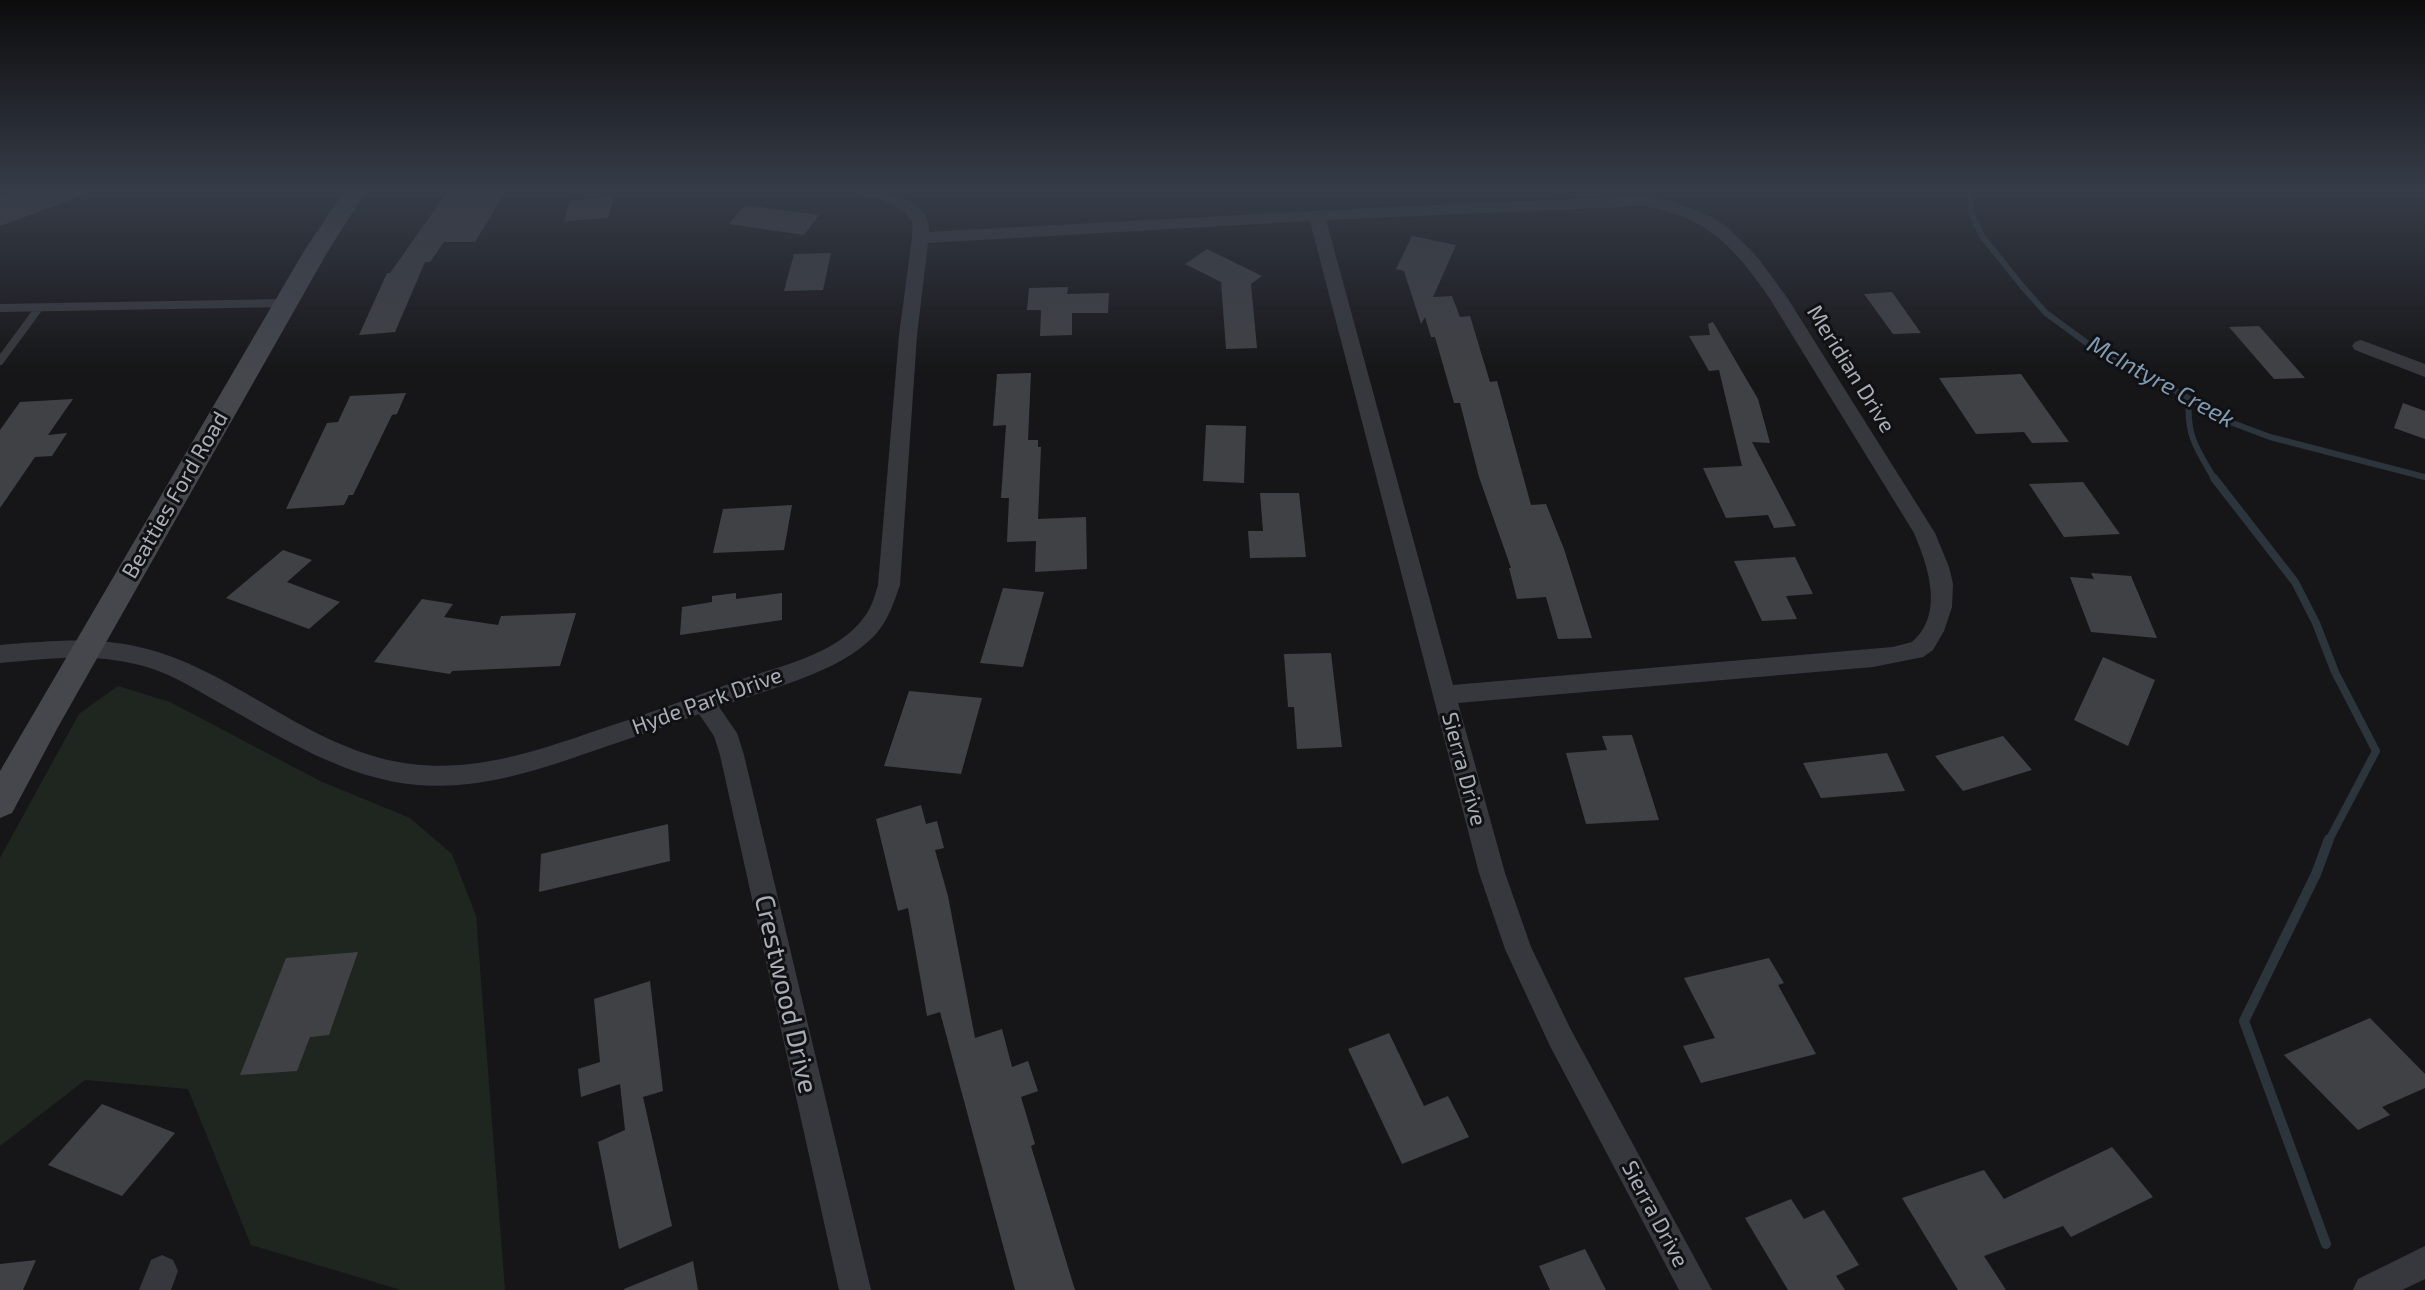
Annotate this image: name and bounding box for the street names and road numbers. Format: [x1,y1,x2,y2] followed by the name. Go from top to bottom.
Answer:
[1801,300,1901,438] street label: Meridian Drive
[116,407,234,583] street label: Beatties Ford Road
[628,662,786,740] street label: Hyde Park Drive
[1436,709,1492,829] street label: Sierra Drive
[747,892,825,1096] street label: Crestwood Drive
[1616,1156,1694,1272] street label: Sierra Drive

